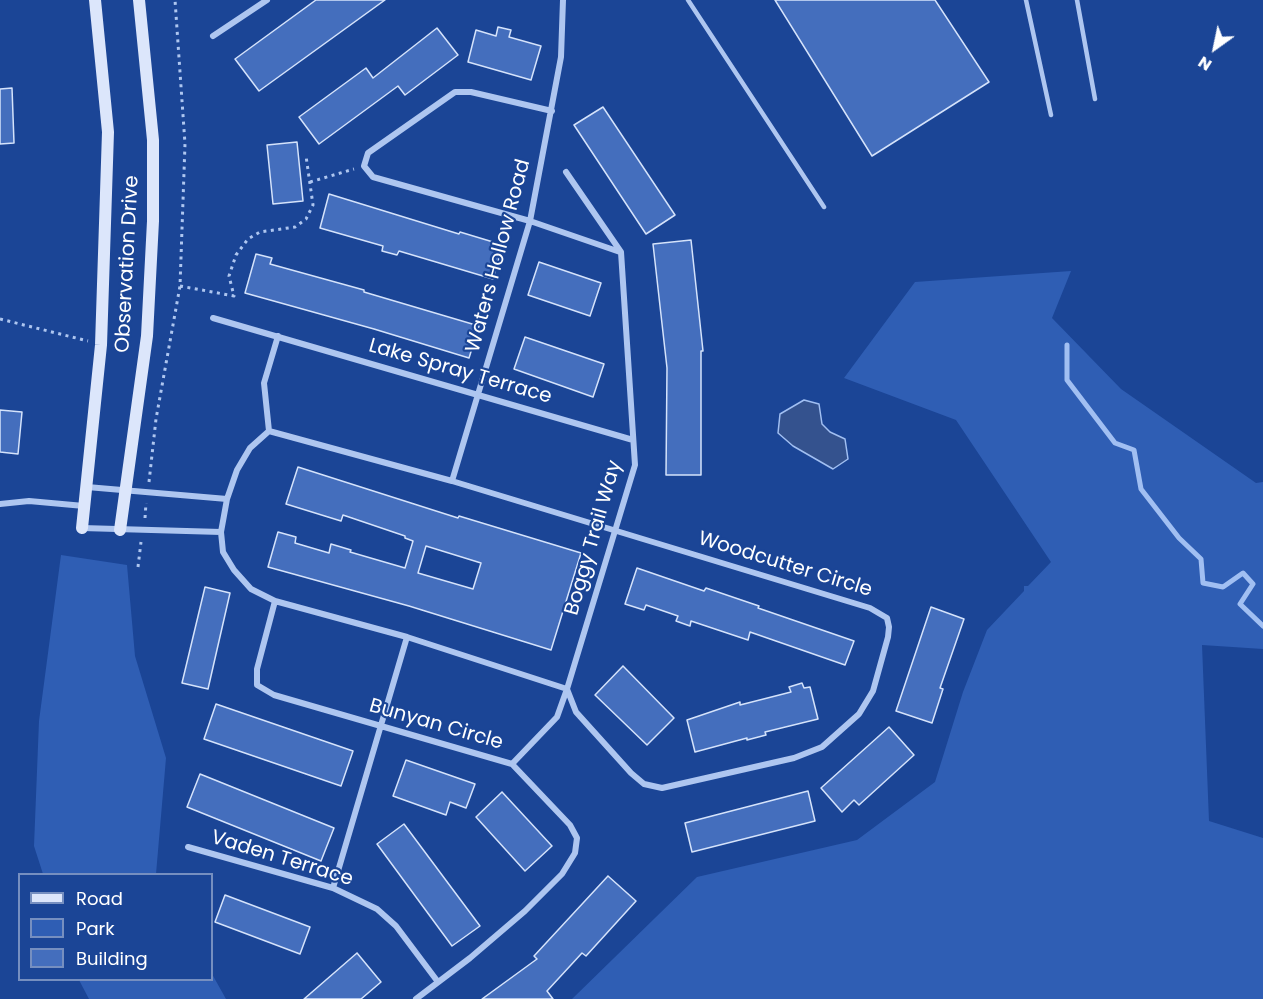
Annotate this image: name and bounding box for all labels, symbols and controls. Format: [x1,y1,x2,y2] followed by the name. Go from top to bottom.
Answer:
[1185,18,1245,78] north arrow
[1194,51,1216,76] text: N
[462,157,536,355] street label: Waters Hollow Road
[111,175,145,353] street label: Observation Drive
[366,334,554,410] street label: Lake Spray Terrace
[560,458,628,618] street label: Boggy Trail Way
[695,527,875,603] street label: Woodcutter Circle
[366,694,506,756] street label: Bunyan Circle
[208,826,356,892] street label: Vaden Terrace
[18,873,213,981] legend
[76,886,123,911] text: Road
[76,916,115,941] text: Park
[76,946,148,971] text: Building

